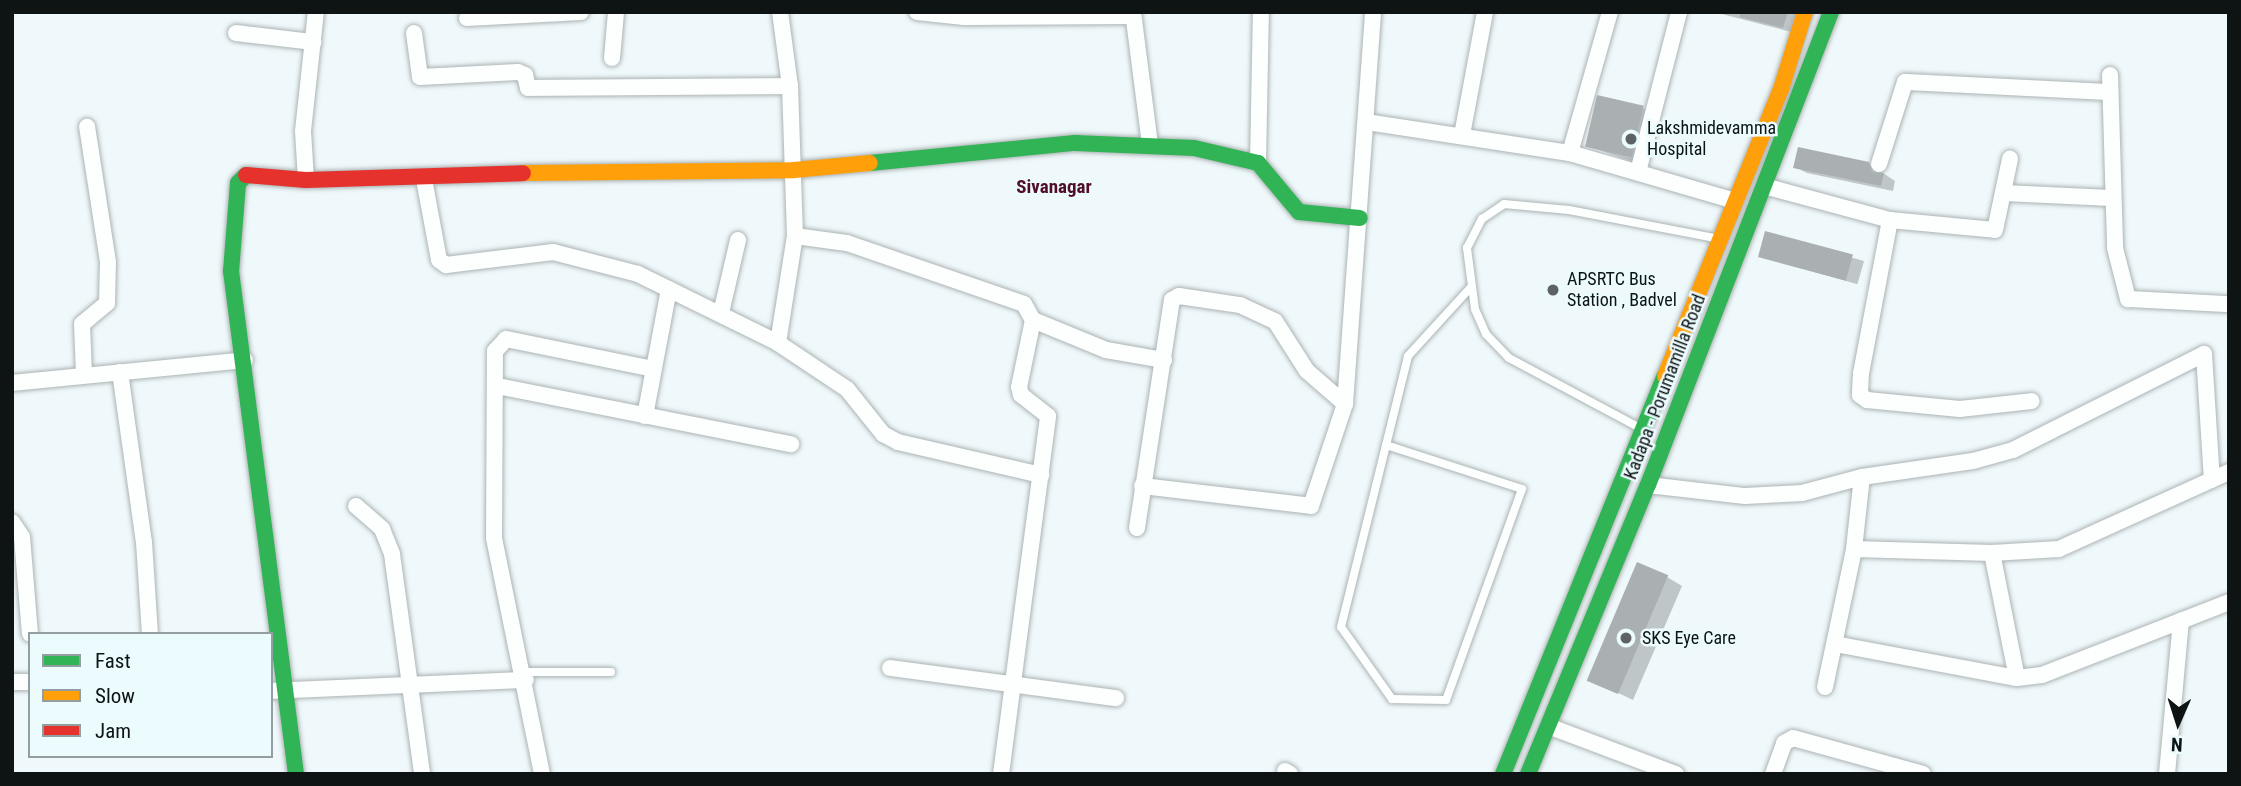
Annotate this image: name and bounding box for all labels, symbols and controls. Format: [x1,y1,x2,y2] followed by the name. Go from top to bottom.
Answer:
[1647,118,1776,160] place label: Lakshmidevamma Hospital
[1621,129,1641,149] marker: Lakshmidevamma Hospital
[1016,176,1092,198] district label: Sivanagar
[1567,269,1677,312] place label: APSRTC Bus Station , Badvel
[1545,282,1561,298] marker: APSRTC Bus Station , Badvel
[1620,291,1710,483] street label: Kadapa - Porumamilla Road
[1642,627,1736,649] place label: SKS Eye Care
[1616,628,1636,648] marker: SKS Eye Care
[28,632,273,758] legend
[95,649,131,673] text: Fast
[95,684,135,708] text: Slow
[2143,688,2213,758] north arrow
[95,719,131,743] text: Jam
[2170,733,2183,756] text: N

